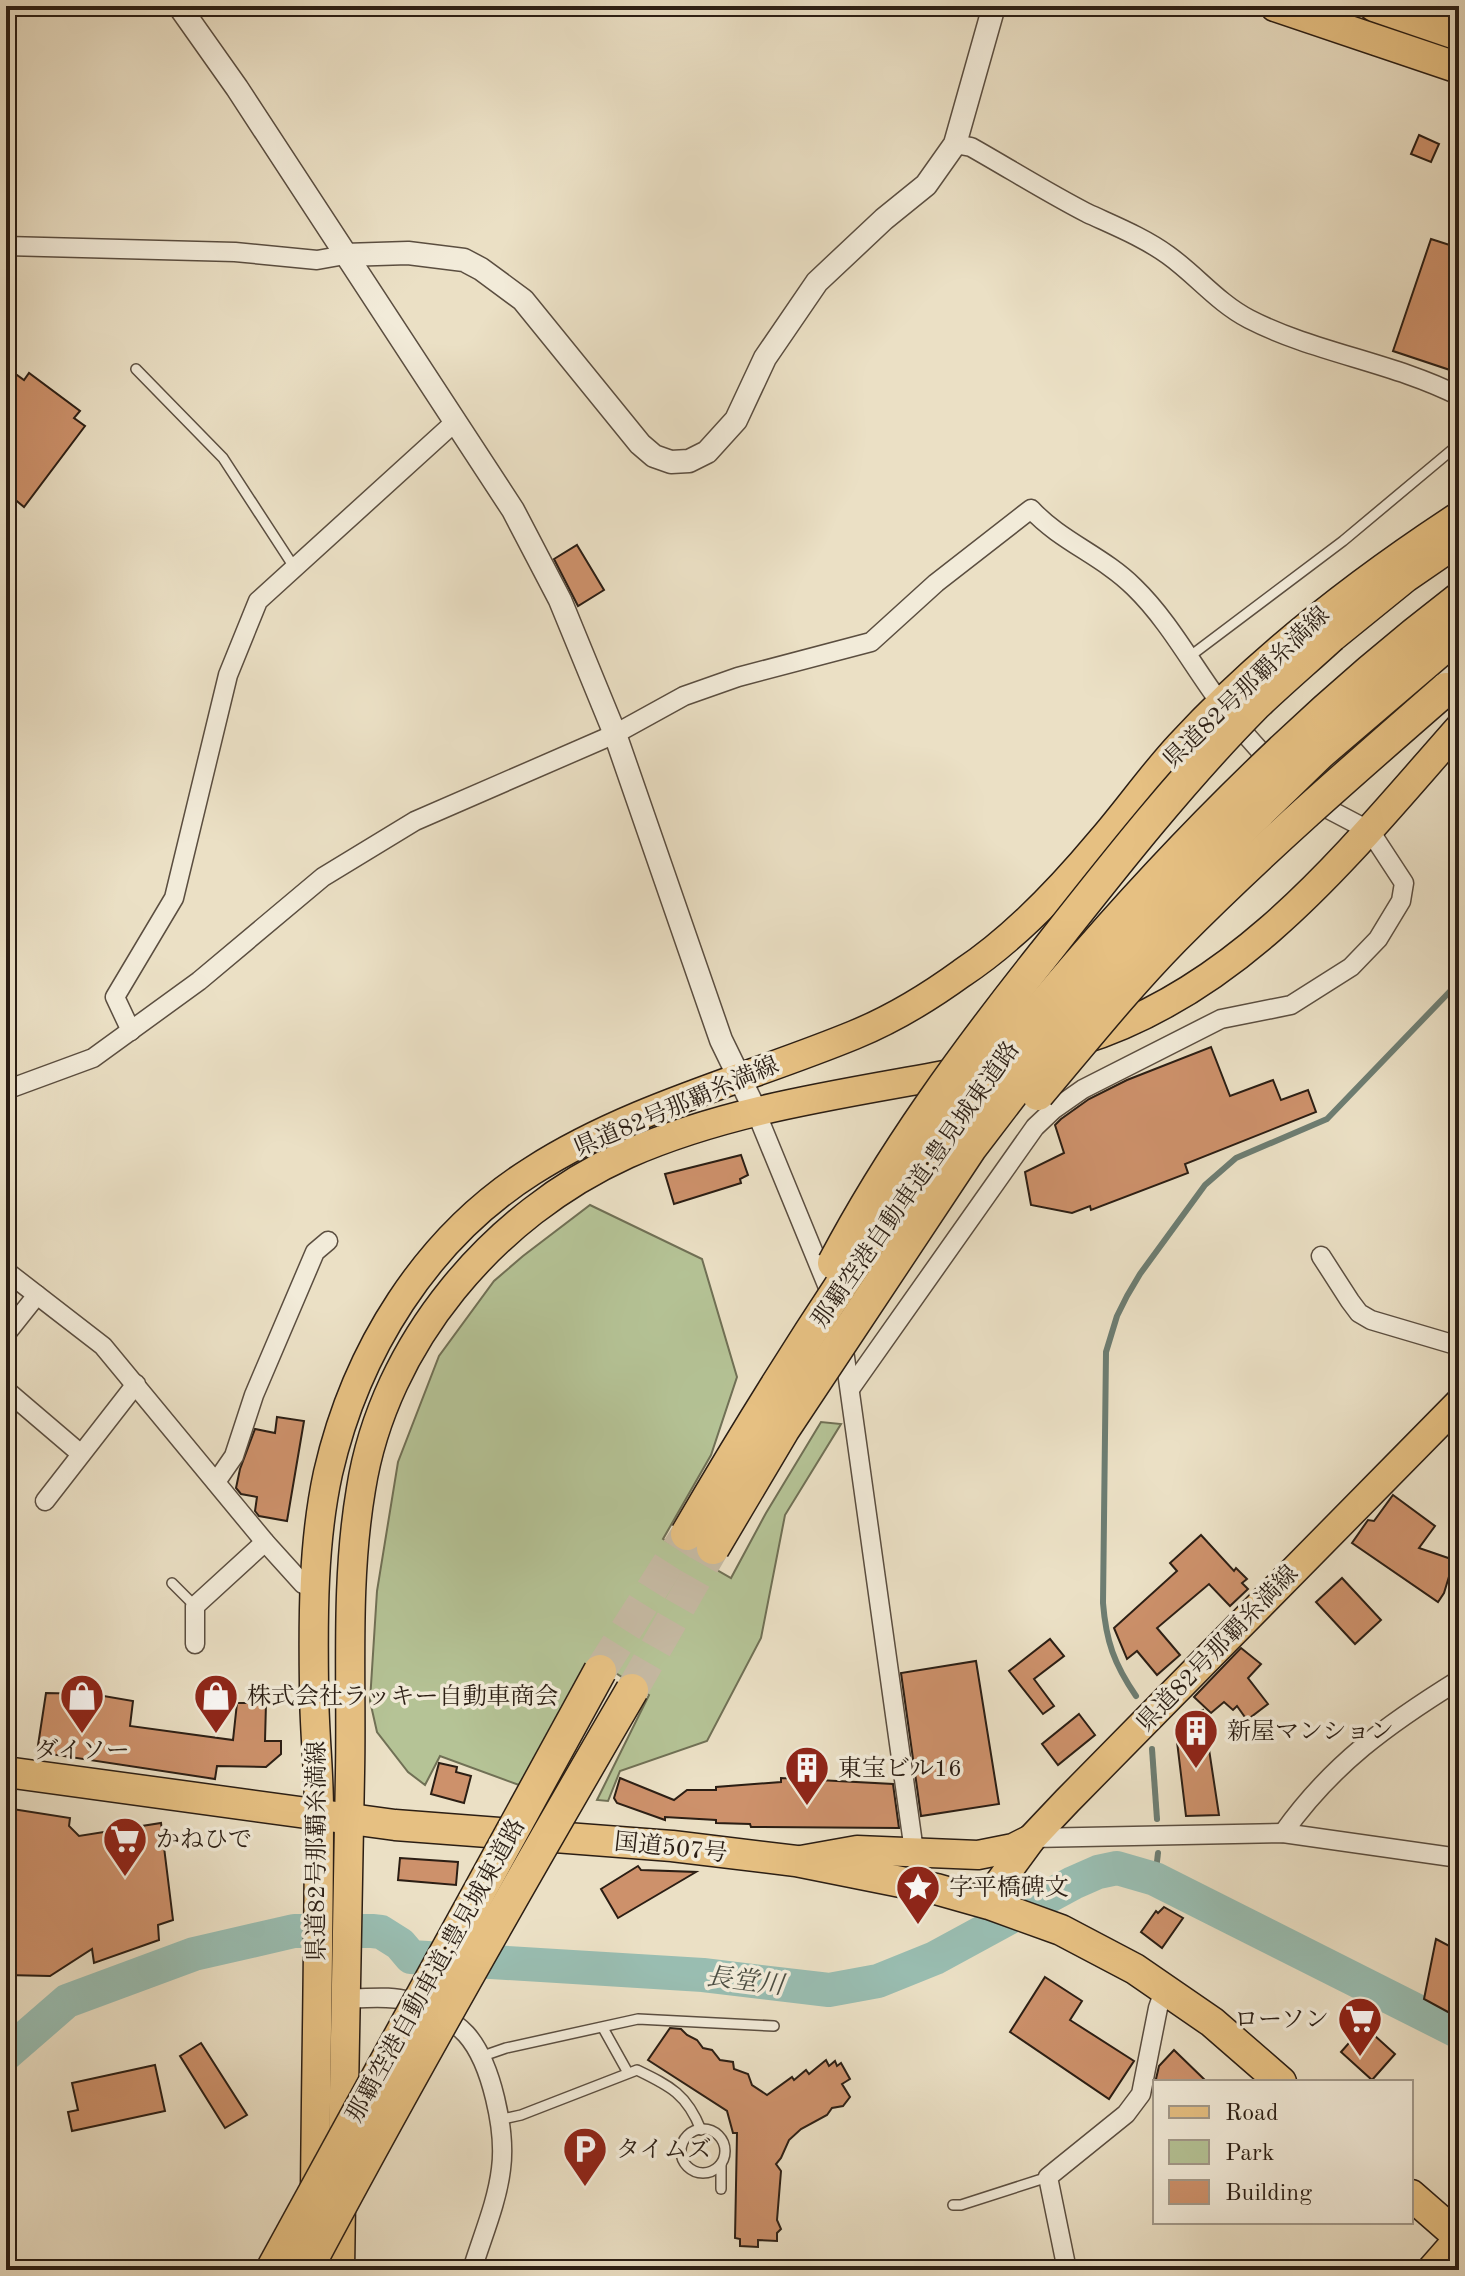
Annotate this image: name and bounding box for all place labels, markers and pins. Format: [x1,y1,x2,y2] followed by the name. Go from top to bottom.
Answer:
[58,1672,106,1735] shop icon: ダイソー
[192,1672,240,1735] shop icon: 株式会社ラッキー自動車商会
[247,1683,559,1710] place label: 株式会社ラッキー自動車商会
[1172,1707,1220,1770] building icon: 新屋マンション
[1227,1718,1394,1745] place label: 新屋マンション
[34,1738,130,1764] place label: ダイソー
[783,1744,831,1807] building icon: 東宝ビル16
[838,1755,962,1782] place label: 東宝ビル16
[101,1815,149,1878] supermarket icon: かねひで
[156,1828,252,1853] place label: かねひで
[894,1863,942,1926] place icon: 字平橋碑文
[949,1874,1069,1901] place label: 字平橋碑文
[1336,1995,1384,2058] supermarket icon: ローソン
[1234,2009,1329,2033] place label: ローソン
[561,2125,609,2188] parking icon: タイムズ
[616,2137,712,2163] place label: タイムズ

